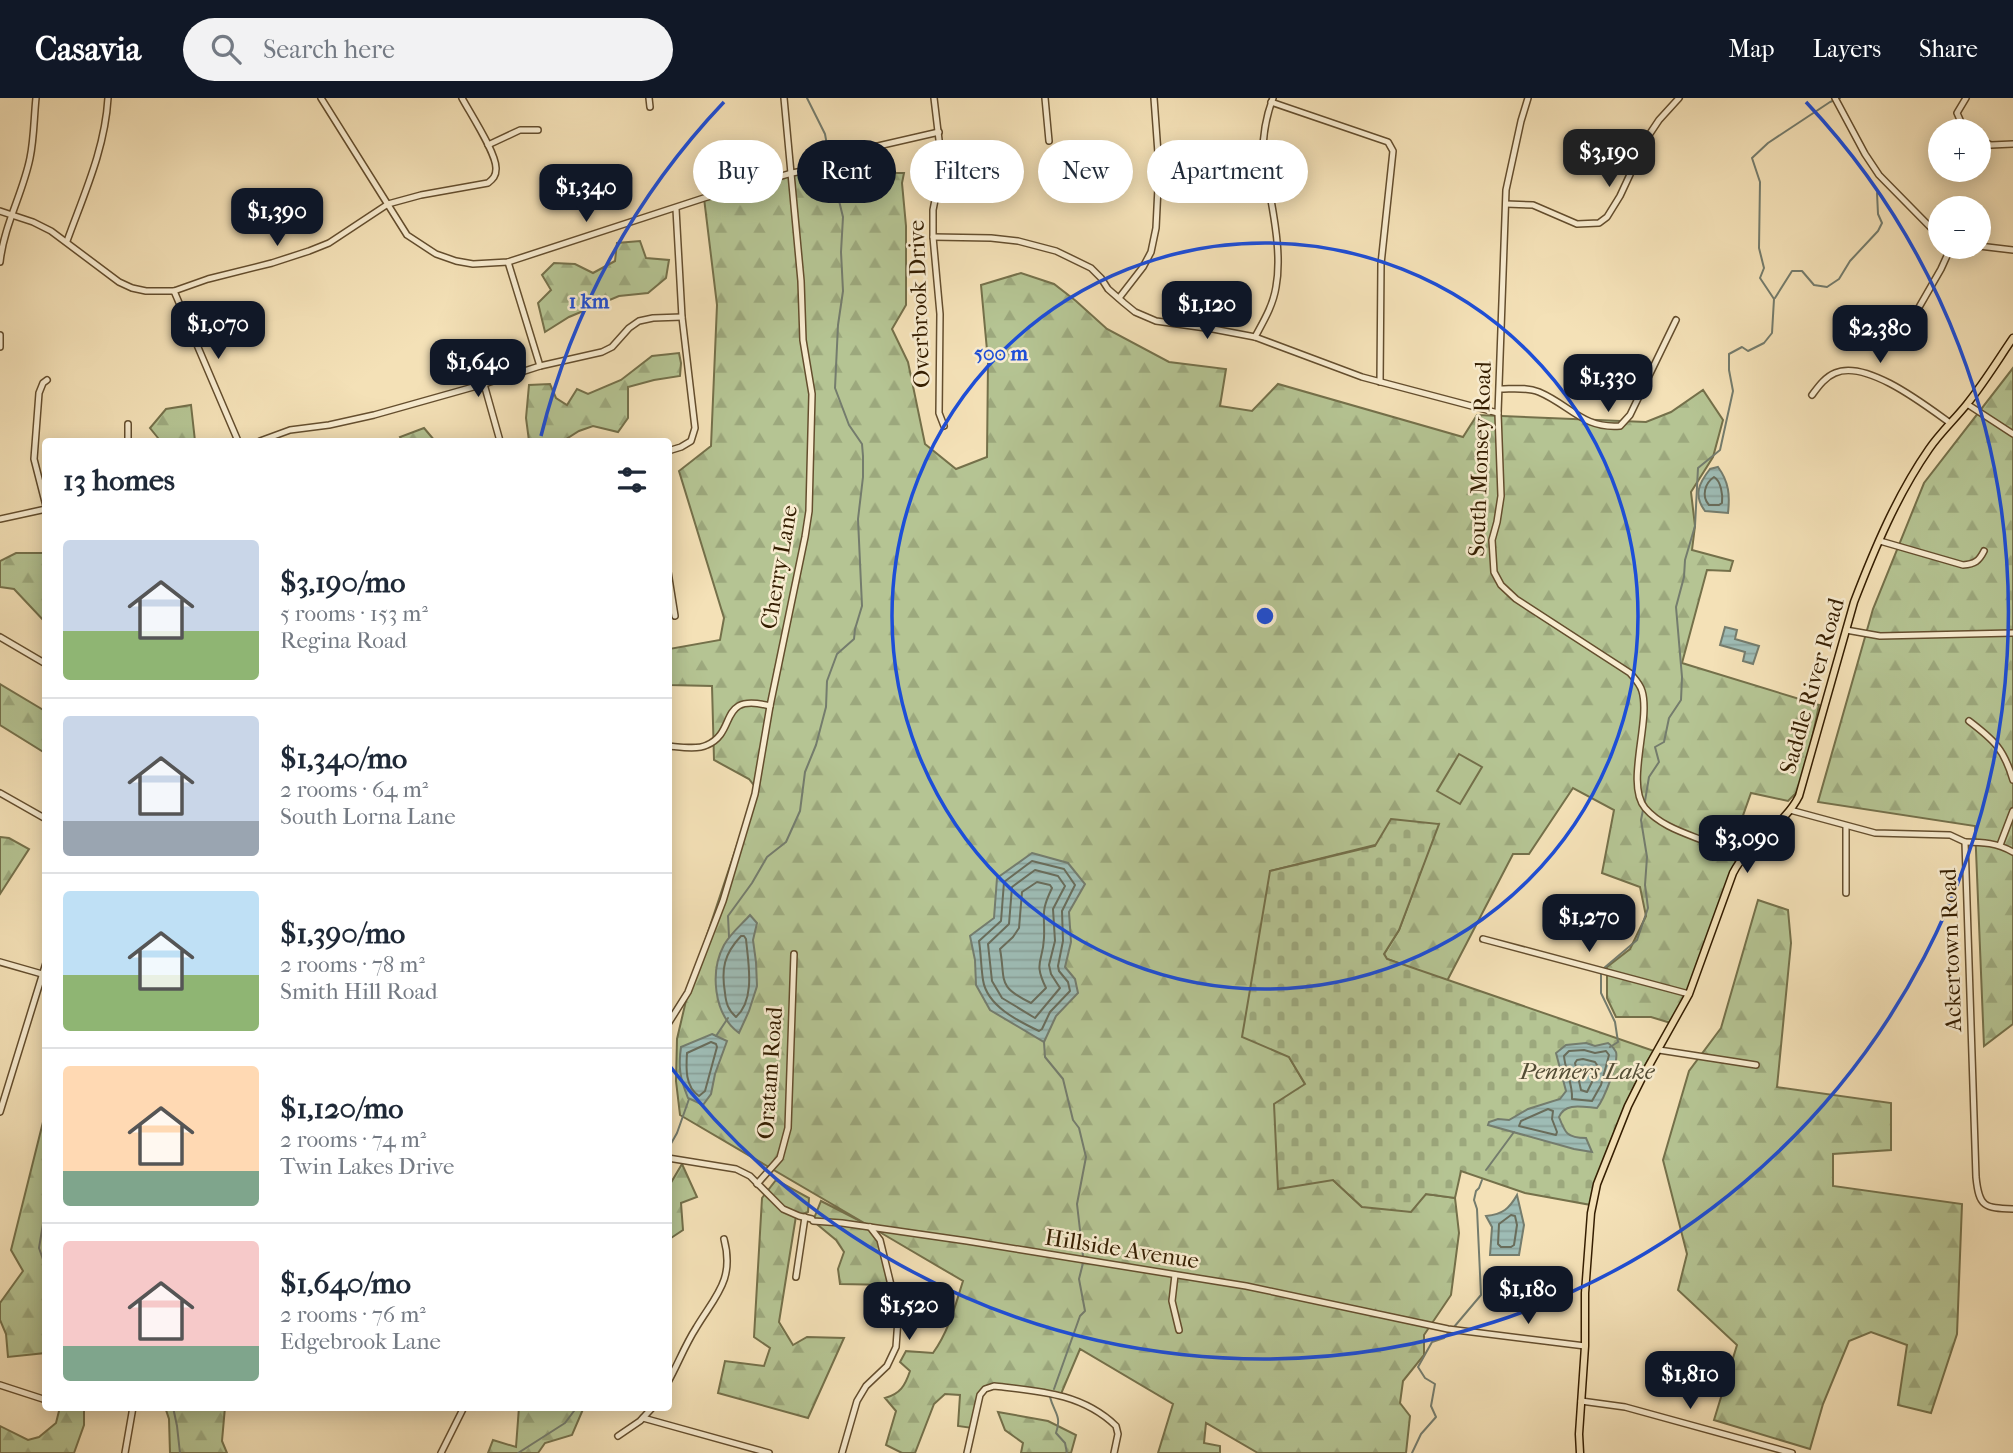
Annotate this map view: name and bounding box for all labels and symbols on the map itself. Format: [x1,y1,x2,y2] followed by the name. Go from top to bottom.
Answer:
[1552,130,1666,189] pin: $3,190
[529,164,643,224] pin: $1,340
[220,188,334,248] pin: $1,390
[903,220,935,388] street label: Overbrook Drive
[1150,282,1264,341] pin: $1,120
[569,289,610,313] text: 1 km
[161,302,275,361] pin: $1,070
[1823,306,1937,365] pin: $2,380
[421,340,535,399] pin: $1,640
[974,341,1029,365] text: 500 m
[1551,354,1665,414] pin: $1,330
[1463,360,1497,557] street label: South Monsey Road
[755,503,803,631] street label: Cherry Lane
[1774,595,1850,777] street label: Saddle River Road
[1253,604,1277,628] centre of rings
[1690,816,1804,875] pin: $3,090
[1935,867,1967,1033] street label: Ackertown Road
[1532,894,1646,954] pin: $1,270
[752,1005,788,1140] street label: Oratam Road
[1518,1057,1656,1085] water label: Penners Lake
[1043,1223,1201,1275] street label: Hillside Avenue
[1471,1266,1585,1326] pin: $1,180
[852,1282,966,1342] pin: $1,520
[1633,1352,1747,1411] pin: $1,810

